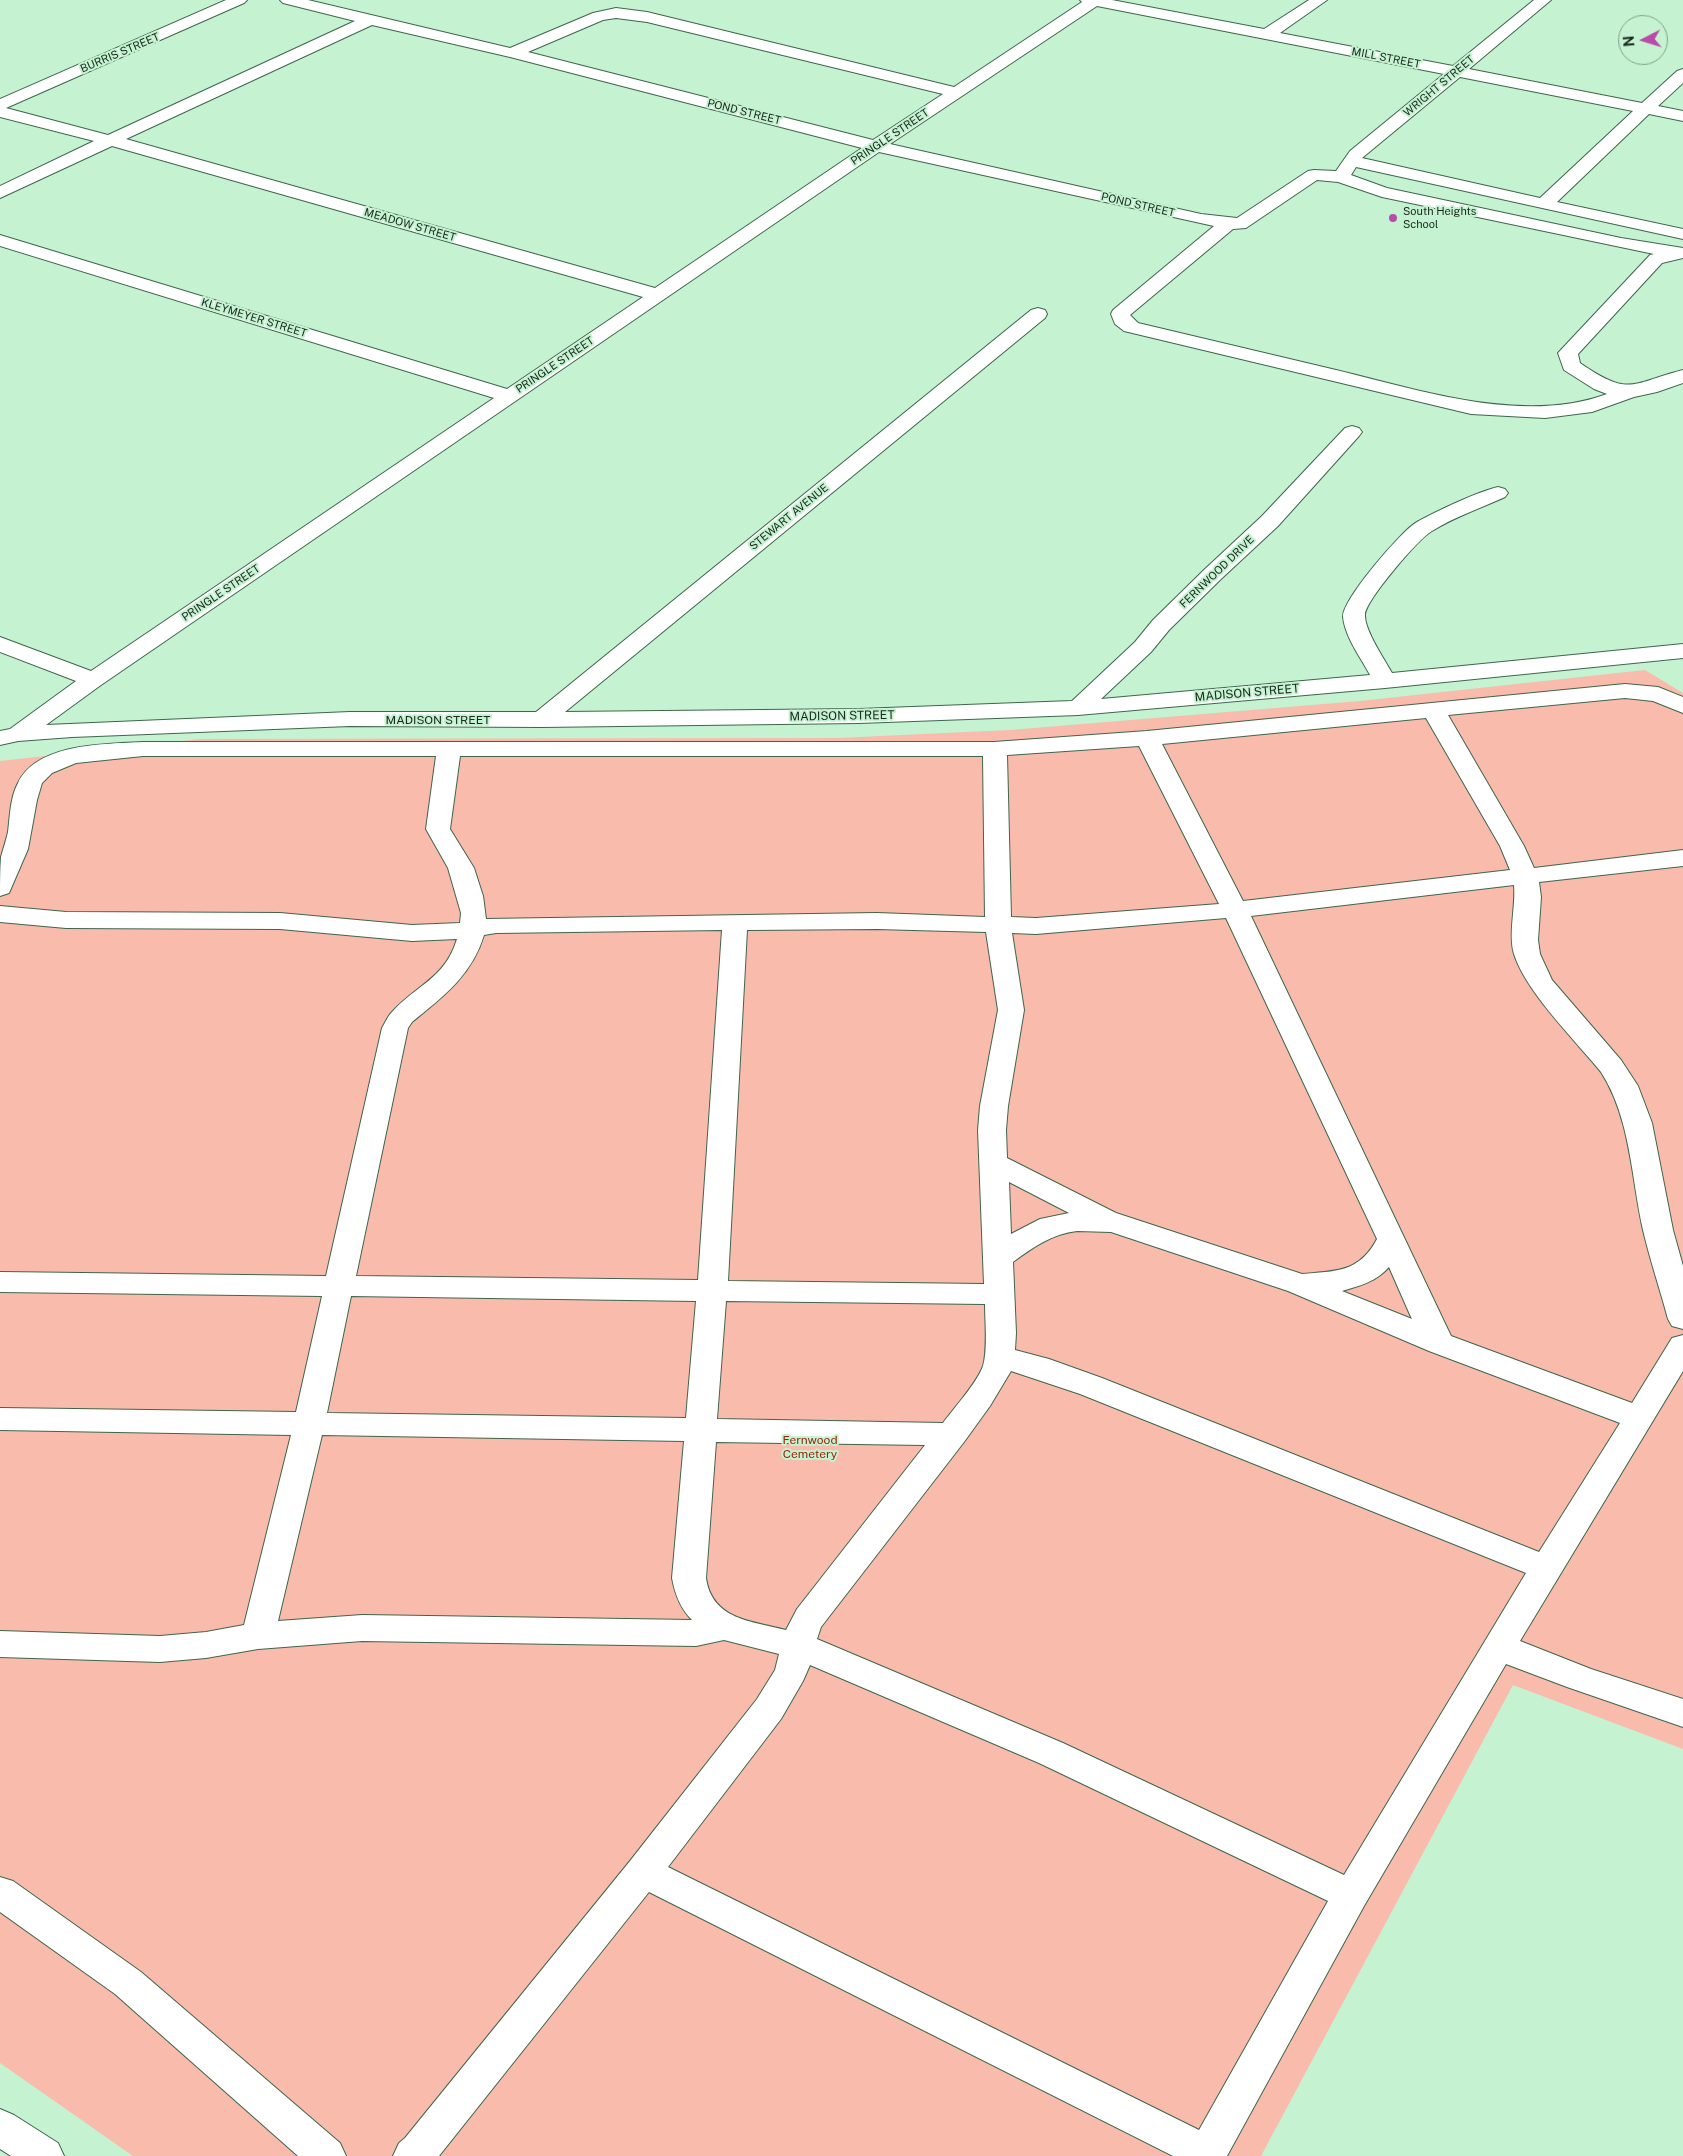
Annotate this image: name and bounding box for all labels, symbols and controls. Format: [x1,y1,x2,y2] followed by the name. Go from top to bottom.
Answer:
[1618,15,1668,65] north arrow
[78,30,162,76] street label: BURRIS STREET
[1621,35,1638,47] text: N
[1350,45,1422,71] street label: MILL STREET
[1401,53,1477,119] street label: WRIGHT STREET
[706,96,782,128] street label: POND STREET
[848,106,932,168] street label: PRINGLE STREET
[1100,190,1176,220] street label: POND STREET
[1403,205,1476,231] place label: South Heights School
[363,206,457,244] street label: MEADOW STREET
[1387,212,1399,224] marker: South Heights School
[200,296,308,340] street label: KLEYMEYER STREET
[513,334,597,396] street label: PRINGLE STREET
[747,481,831,553] street label: STEWART AVENUE
[1177,533,1257,611] street label: FERNWOOD DRIVE
[179,562,263,624] street label: PRINGLE STREET
[1194,681,1300,705] street label: MADISON STREET
[789,708,895,724] street label: MADISON STREET
[386,713,490,727] street label: MADISON STREET
[782,1433,838,1461] park label: Fernwood Cemetery

